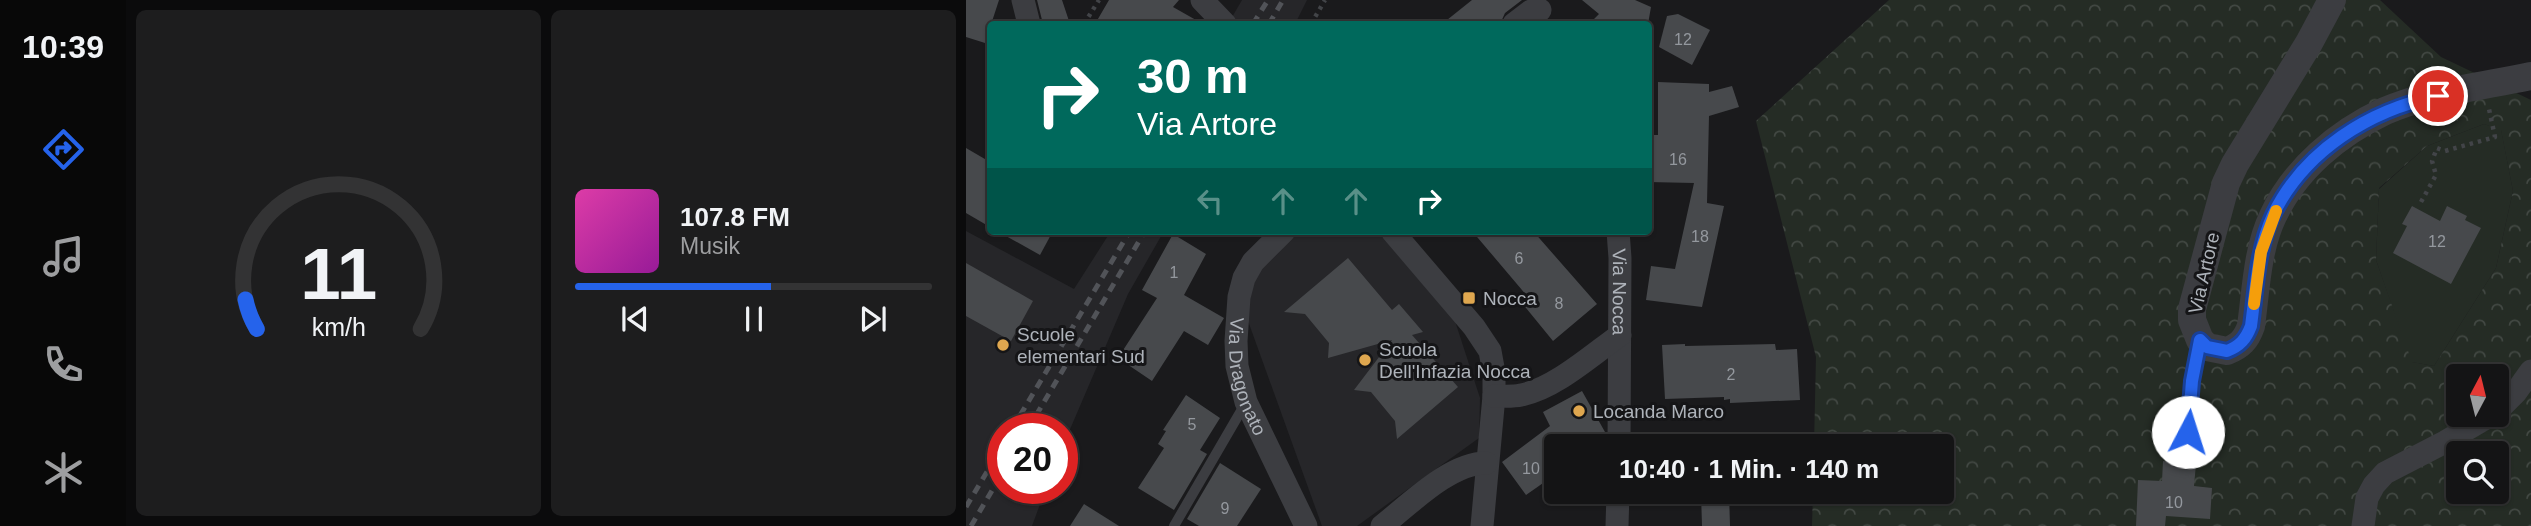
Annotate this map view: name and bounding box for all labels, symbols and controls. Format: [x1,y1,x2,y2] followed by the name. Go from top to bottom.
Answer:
[22,29,104,65] text: 10:39
[1674,31,1692,48] house number: 12
[1022,49,1113,140] icon: right
[1137,49,1249,103] text: 30 m
[2408,66,2468,126] pin
[2419,77,2457,115] icon: arrive
[1137,106,1277,142] text: Via Artore
[39,125,88,174] icon: directions
[1669,151,1687,168] house number: 16
[1191,182,1229,220] icon: left
[1264,182,1302,220] icon: ahead
[1337,182,1375,220] icon: ahead
[1410,182,1448,220] icon: right
[680,202,790,232] text: 107.8 FM
[1691,228,1709,245] house number: 18
[2184,230,2224,316] street label: Via Artore
[39,232,88,281] icon: music
[300,233,377,314] text: 11
[680,233,740,259] text: Musik
[2428,233,2446,250] house number: 12
[1609,248,1631,336] street label: Via Nocca
[1515,250,1524,267] house number: 6
[1170,264,1179,281] house number: 1
[1483,288,1537,309] place label: Nocca
[1461,290,1477,306] marker: Nocca
[1555,295,1564,312] house number: 8
[616,300,654,338] icon: previous
[735,300,773,338] icon: pause
[854,300,892,338] icon: next
[311,313,366,341] text: km/h
[1225,317,1271,439] street label: Via Dragonato
[1017,324,1145,367] place label: Scuole elementari Sud
[995,337,1011,353] marker: Scuole elementari Sud
[1379,339,1531,382] place label: Scuola Dell'Infazia Nocca
[39,340,88,389] icon: phone
[1357,352,1373,368] marker: Scuola Dell'Infazia Nocca
[2446,364,2510,427] north arrow
[2446,364,2509,504] map controls
[1727,366,1736,383] house number: 2
[2151,395,2225,469] position arrow
[1593,401,1724,422] place label: Locanda Marco
[1571,403,1587,419] marker: Locanda Marco
[987,413,1078,504] speed limit sign: 20
[1188,416,1197,433] house number: 5
[2446,441,2509,504] button: search
[39,448,88,497] icon: climate
[1619,454,1879,484] text: 10:40 · 1 Min. · 140 m
[1522,460,1540,477] house number: 10
[2165,494,2183,511] house number: 10
[1221,500,1230,517] house number: 9

